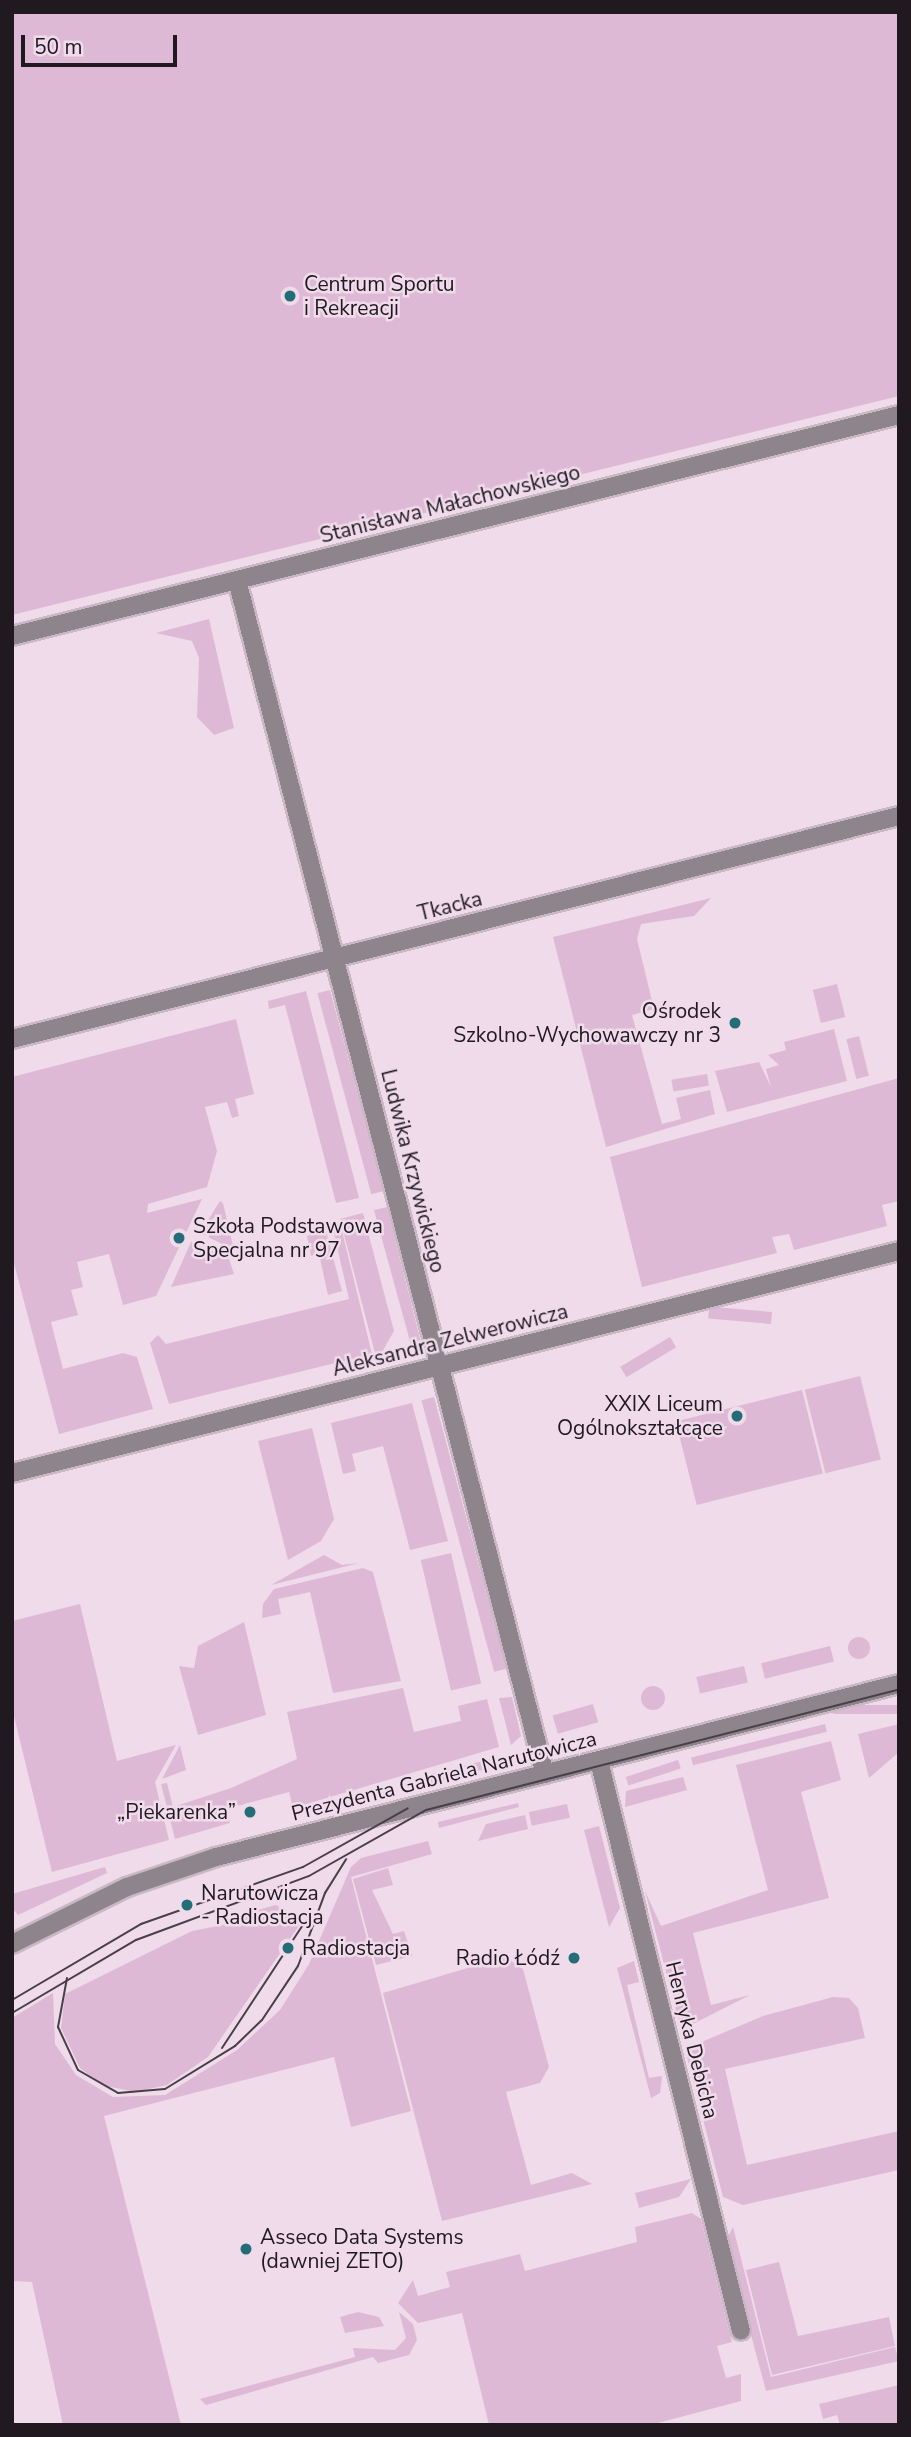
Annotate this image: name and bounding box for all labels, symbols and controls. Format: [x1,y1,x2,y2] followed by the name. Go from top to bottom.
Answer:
[24,21,180,65] scale bar
[34,33,83,61] text: 50 m
[304,271,455,321] place label: Centrum Sportu i Rekreacji
[282,288,298,304] marker: Centrum Sportu i Rekreacji
[317,459,583,549] street label: Stanisława Małachowskiego
[415,886,485,926] street label: Tkacka
[453,998,721,1048] place label: Ośrodek Szkolno-Wychowawczy nr 3
[727,1015,743,1031] marker: Ośrodek Szkolno-Wychowawczy nr 3
[376,1067,450,1275] street label: Ludwika Krzywickiego
[193,1213,383,1263] place label: Szkoła Podstawowa Specjalna nr 97
[171,1230,187,1246] marker: Szkoła Podstawowa Specjalna nr 97
[330,1298,570,1382] street label: Aleksandra Zelwerowicza
[557,1391,723,1441] place label: XXIX Liceum Ogólnokształcące
[729,1408,745,1424] marker: XXIX Liceum Ogólnokształcące
[289,1726,599,1826] street label: Prezydenta Gabriela Narutowicza
[117,1799,236,1825] place label: „Piekarenka”
[242,1804,258,1820] marker: „Piekarenka”
[201,1880,324,1930] place label: Narutowicza - Radiostacja
[179,1897,195,1913] marker: Narutowicza - Radiostacja
[302,1935,410,1961] place label: Radiostacja
[280,1940,296,1956] marker: Radiostacja
[456,1945,560,1971] place label: Radio Łódź
[566,1950,582,1966] marker: Radio Łódź
[660,1959,724,2121] street label: Henryka Debicha
[260,2224,464,2274] place label: Asseco Data Systems (dawniej ZETO)
[238,2241,254,2257] marker: Asseco Data Systems (dawniej ZETO)

